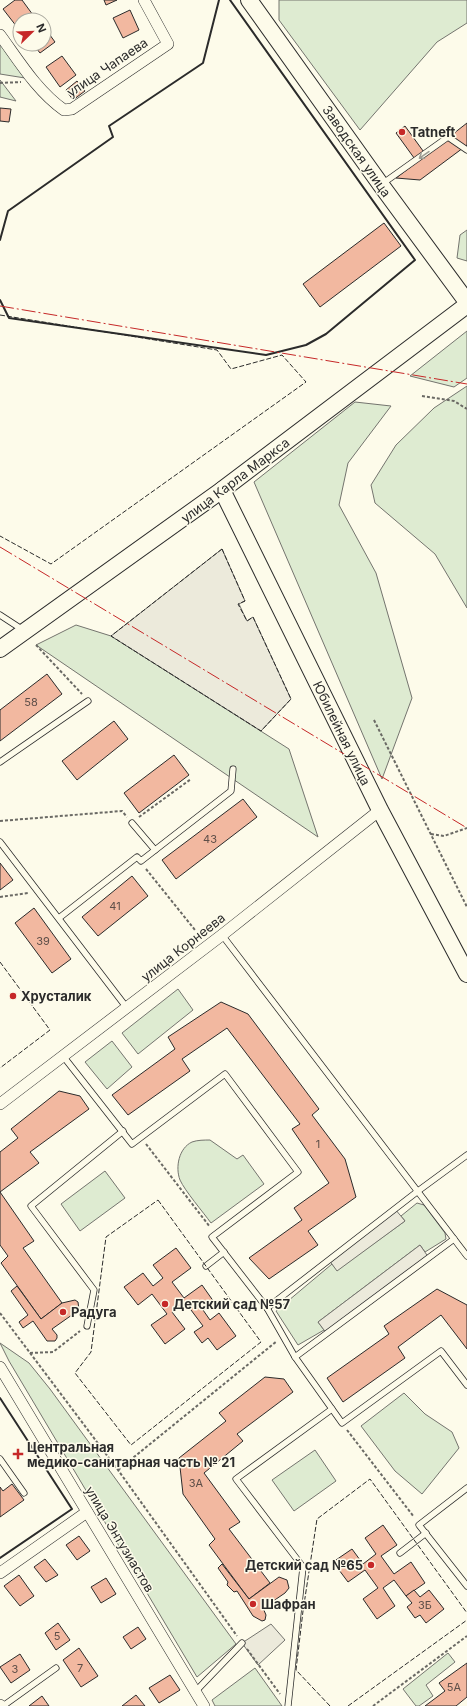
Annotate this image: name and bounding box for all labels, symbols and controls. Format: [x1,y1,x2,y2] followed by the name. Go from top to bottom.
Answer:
[12,12,52,52] north arrow
[33,21,49,35] text: N
[63,34,151,100] street label: улица Чапаева
[319,102,395,200] street label: Заводская улица
[410,124,456,140] place label: Tatneft
[397,127,407,137] marker: Tatneft
[418,151,429,159] one-way arrow
[178,434,292,526] street label: улица Карла Маркса
[310,678,374,788] street label: Юбилейная улица
[24,695,38,709] house number: 58
[203,832,217,846] house number: 43
[109,899,121,913] house number: 41
[138,909,228,985] street label: улица Корнеева
[36,934,50,948] house number: 39
[21,988,92,1004] place label: Хрусталик
[8,991,18,1001] marker: Хрусталик
[316,1137,320,1151] house number: 1
[173,1296,291,1312] place label: Детский сад №57
[160,1299,170,1309] marker: Детский сад №57
[71,1304,117,1320] place label: Радуга
[58,1307,68,1317] marker: Радуга
[27,1439,235,1470] place label: Центральная медико-санитарная часть № 21
[12,1448,24,1460] marker: Центральная медико-санитарная часть № 21
[189,1476,204,1490] house number: 3А
[82,1483,158,1595] street label: улица Энтузиастов
[245,1557,363,1573] place label: Детский сад №65
[366,1560,376,1570] marker: Детский сад №65
[261,1596,316,1612] place label: Шафран
[418,1598,432,1612] house number: 3Б
[248,1599,258,1609] marker: Шафран
[54,1629,61,1643] house number: 5
[77,1661,83,1675] house number: 7
[12,1662,19,1676] house number: 3
[447,1680,462,1694] house number: 5А

